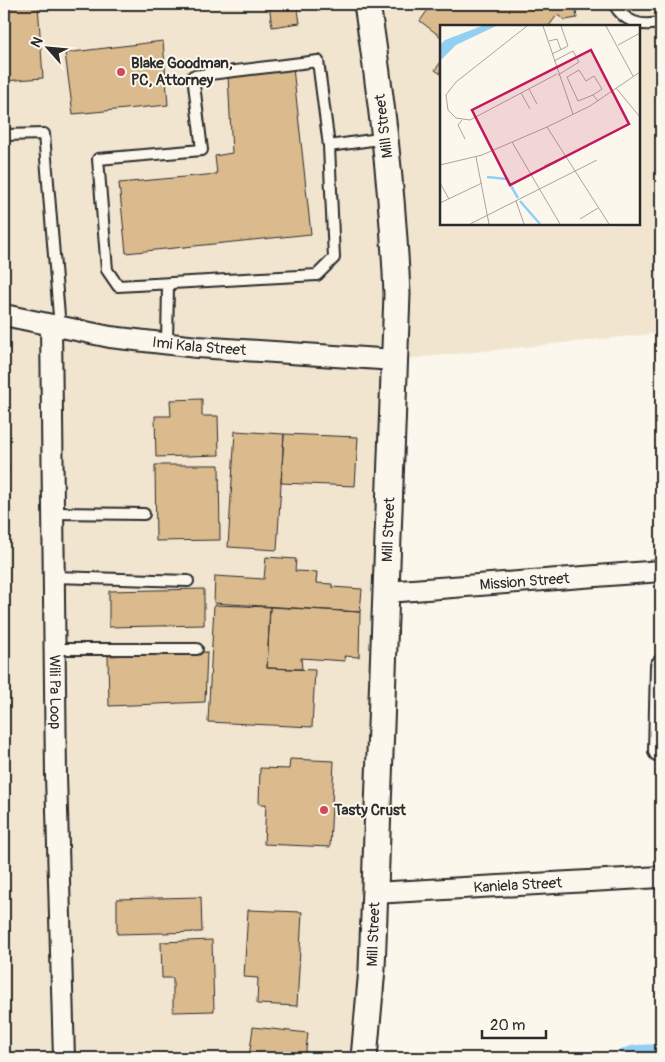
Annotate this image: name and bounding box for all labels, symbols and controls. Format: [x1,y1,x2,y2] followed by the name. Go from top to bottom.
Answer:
[22,22,72,72] north arrow
[440,25,640,225] inset map
[27,34,47,50] text: N
[131,54,233,90] place label: Blake Goodman, PC, Attorney
[115,66,127,78] marker: Blake Goodman, PC, Attorney
[371,92,397,159] street label: Mill Street
[151,332,248,360] street label: Imi Kala Street
[378,496,399,562] street label: Mill Street
[479,568,571,594] street label: Mission Street
[45,654,65,729] street label: Wili Pa Loop
[333,801,407,820] place label: Tasty Crust
[318,804,330,816] marker: Tasty Crust
[473,873,564,897] street label: Kaniela Street
[363,901,384,967] street label: Mill Street
[482,1007,546,1039] scale bar
[490,1016,525,1035] text: 20 m

